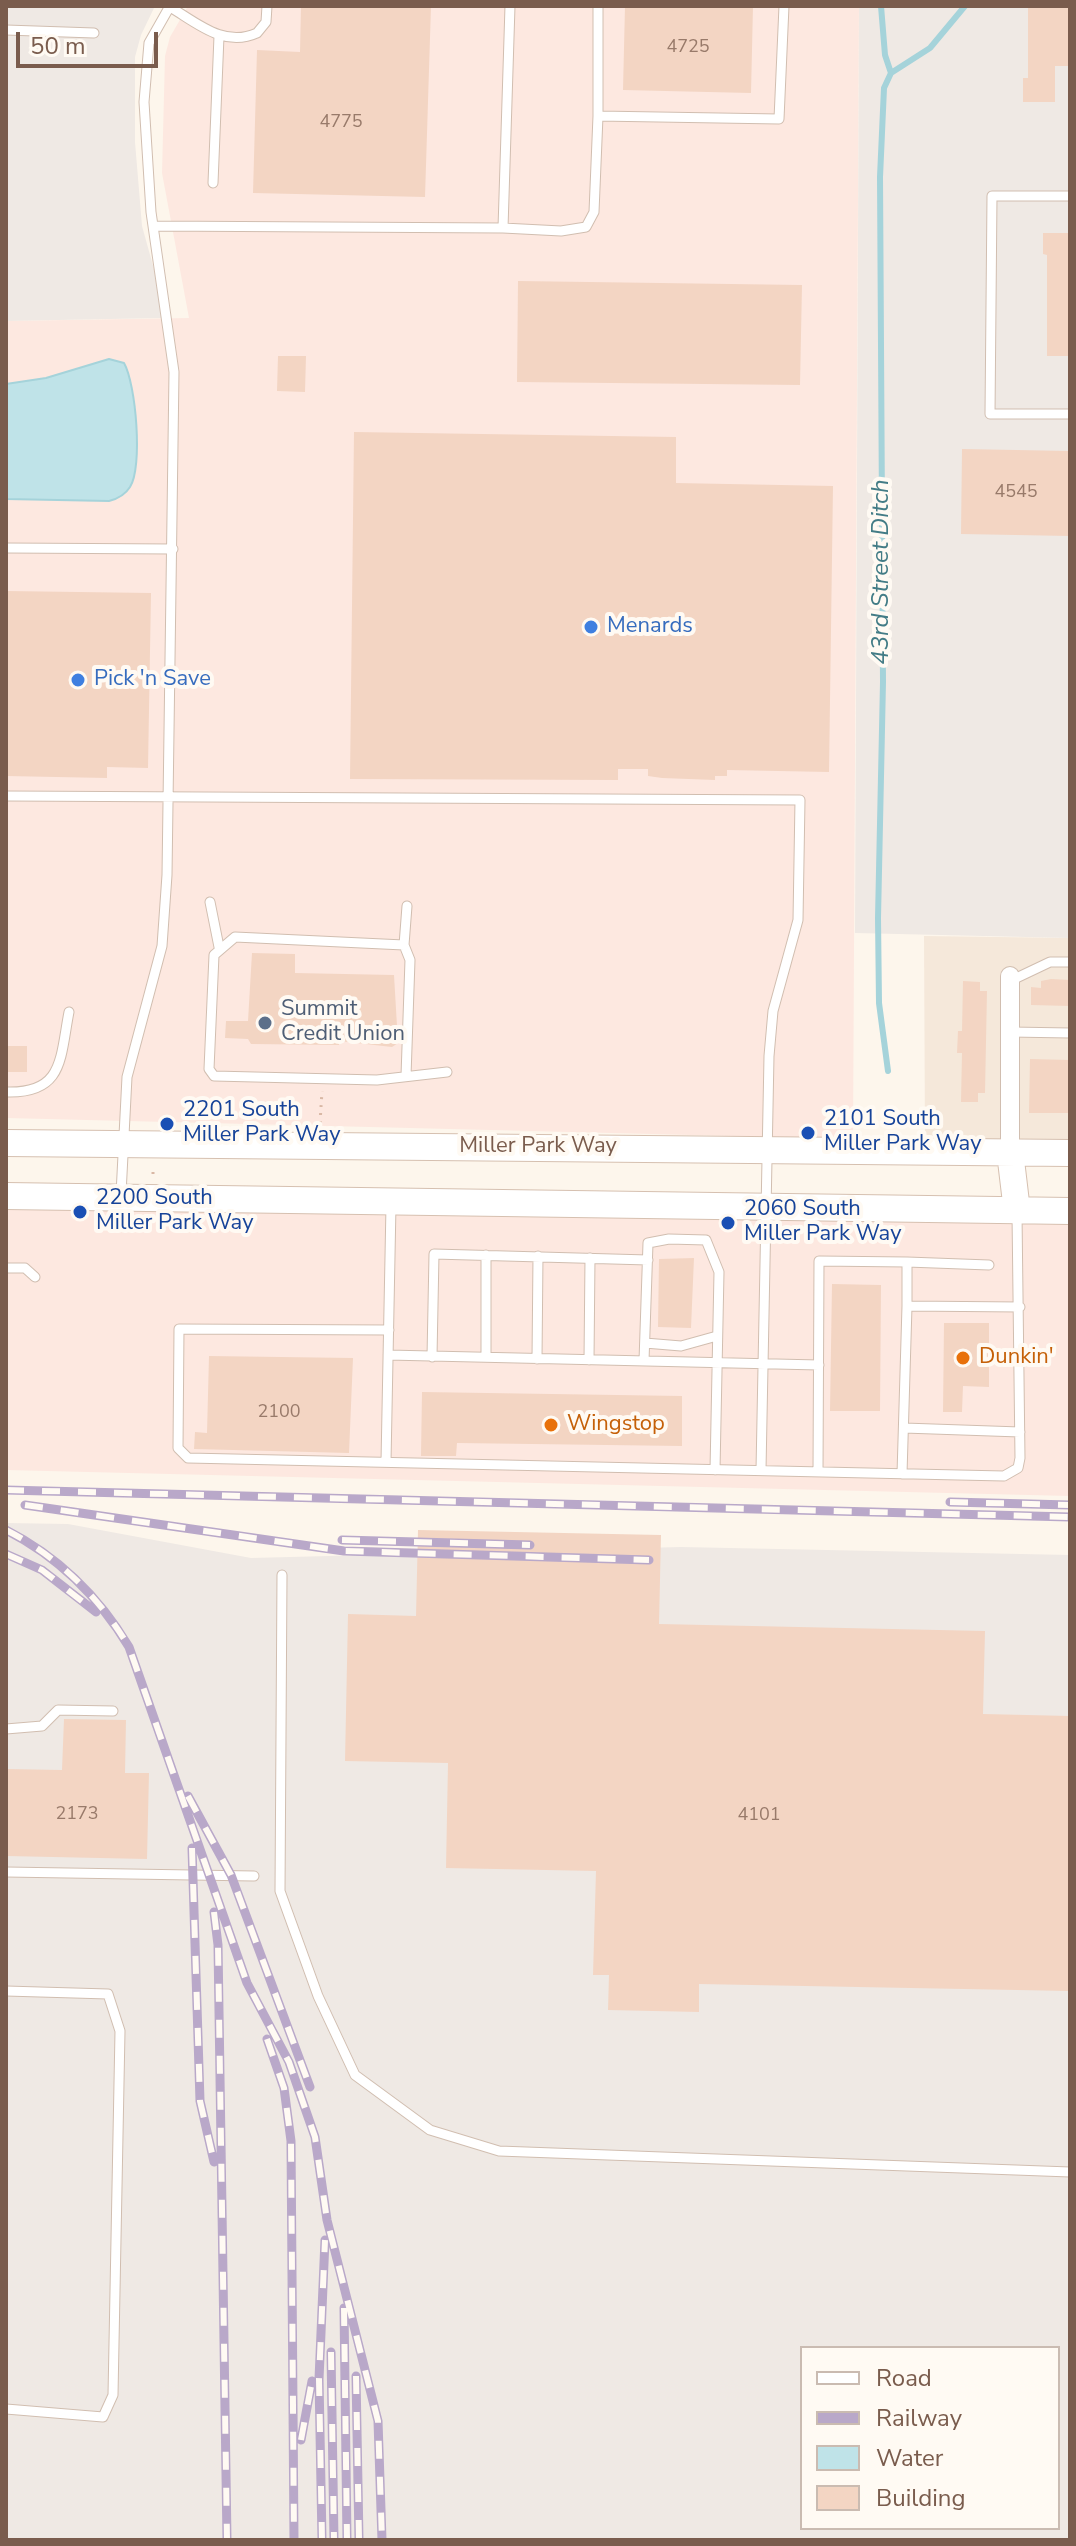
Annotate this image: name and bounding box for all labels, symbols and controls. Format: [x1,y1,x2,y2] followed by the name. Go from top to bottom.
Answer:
[20,16,162,66] scale bar
[30,30,86,62] text: 50 m
[666,37,710,59] house number: 4725
[319,112,363,134] house number: 4775
[868,479,896,665] water label: 43rd Street Ditch
[994,482,1038,504] house number: 4545
[607,614,693,640] place label: Menards
[582,618,600,636] marker: Menards
[94,667,211,693] place label: Pick 'n Save
[69,671,87,689] marker: Pick 'n Save
[281,997,405,1048] place label: Summit Credit Union
[256,1014,274,1032] marker: Summit Credit Union
[183,1098,340,1150] place label: 2201 South Miller Park Way
[824,1107,981,1158] place label: 2101 South Miller Park Way
[158,1115,176,1133] marker: 2201 South Miller Park Way
[799,1124,817,1142] marker: 2101 South Miller Park Way
[459,1134,617,1160] street label: Miller Park Way
[96,1186,253,1238] place label: 2200 South Miller Park Way
[744,1197,901,1248] place label: 2060 South Miller Park Way
[71,1203,89,1221] marker: 2200 South Miller Park Way
[719,1214,737,1232] marker: 2060 South Miller Park Way
[979,1345,1054,1371] place label: Dunkin'
[954,1349,972,1367] marker: Dunkin'
[257,1402,301,1424] house number: 2100
[567,1412,665,1438] place label: Wingstop
[542,1416,560,1434] marker: Wingstop
[55,1804,99,1826] house number: 2173
[737,1805,781,1827] house number: 4101
[800,2346,1060,2530] legend
[876,2362,932,2394] text: Road
[876,2402,962,2434] text: Railway
[876,2442,943,2474] text: Water
[876,2482,966,2514] text: Building

